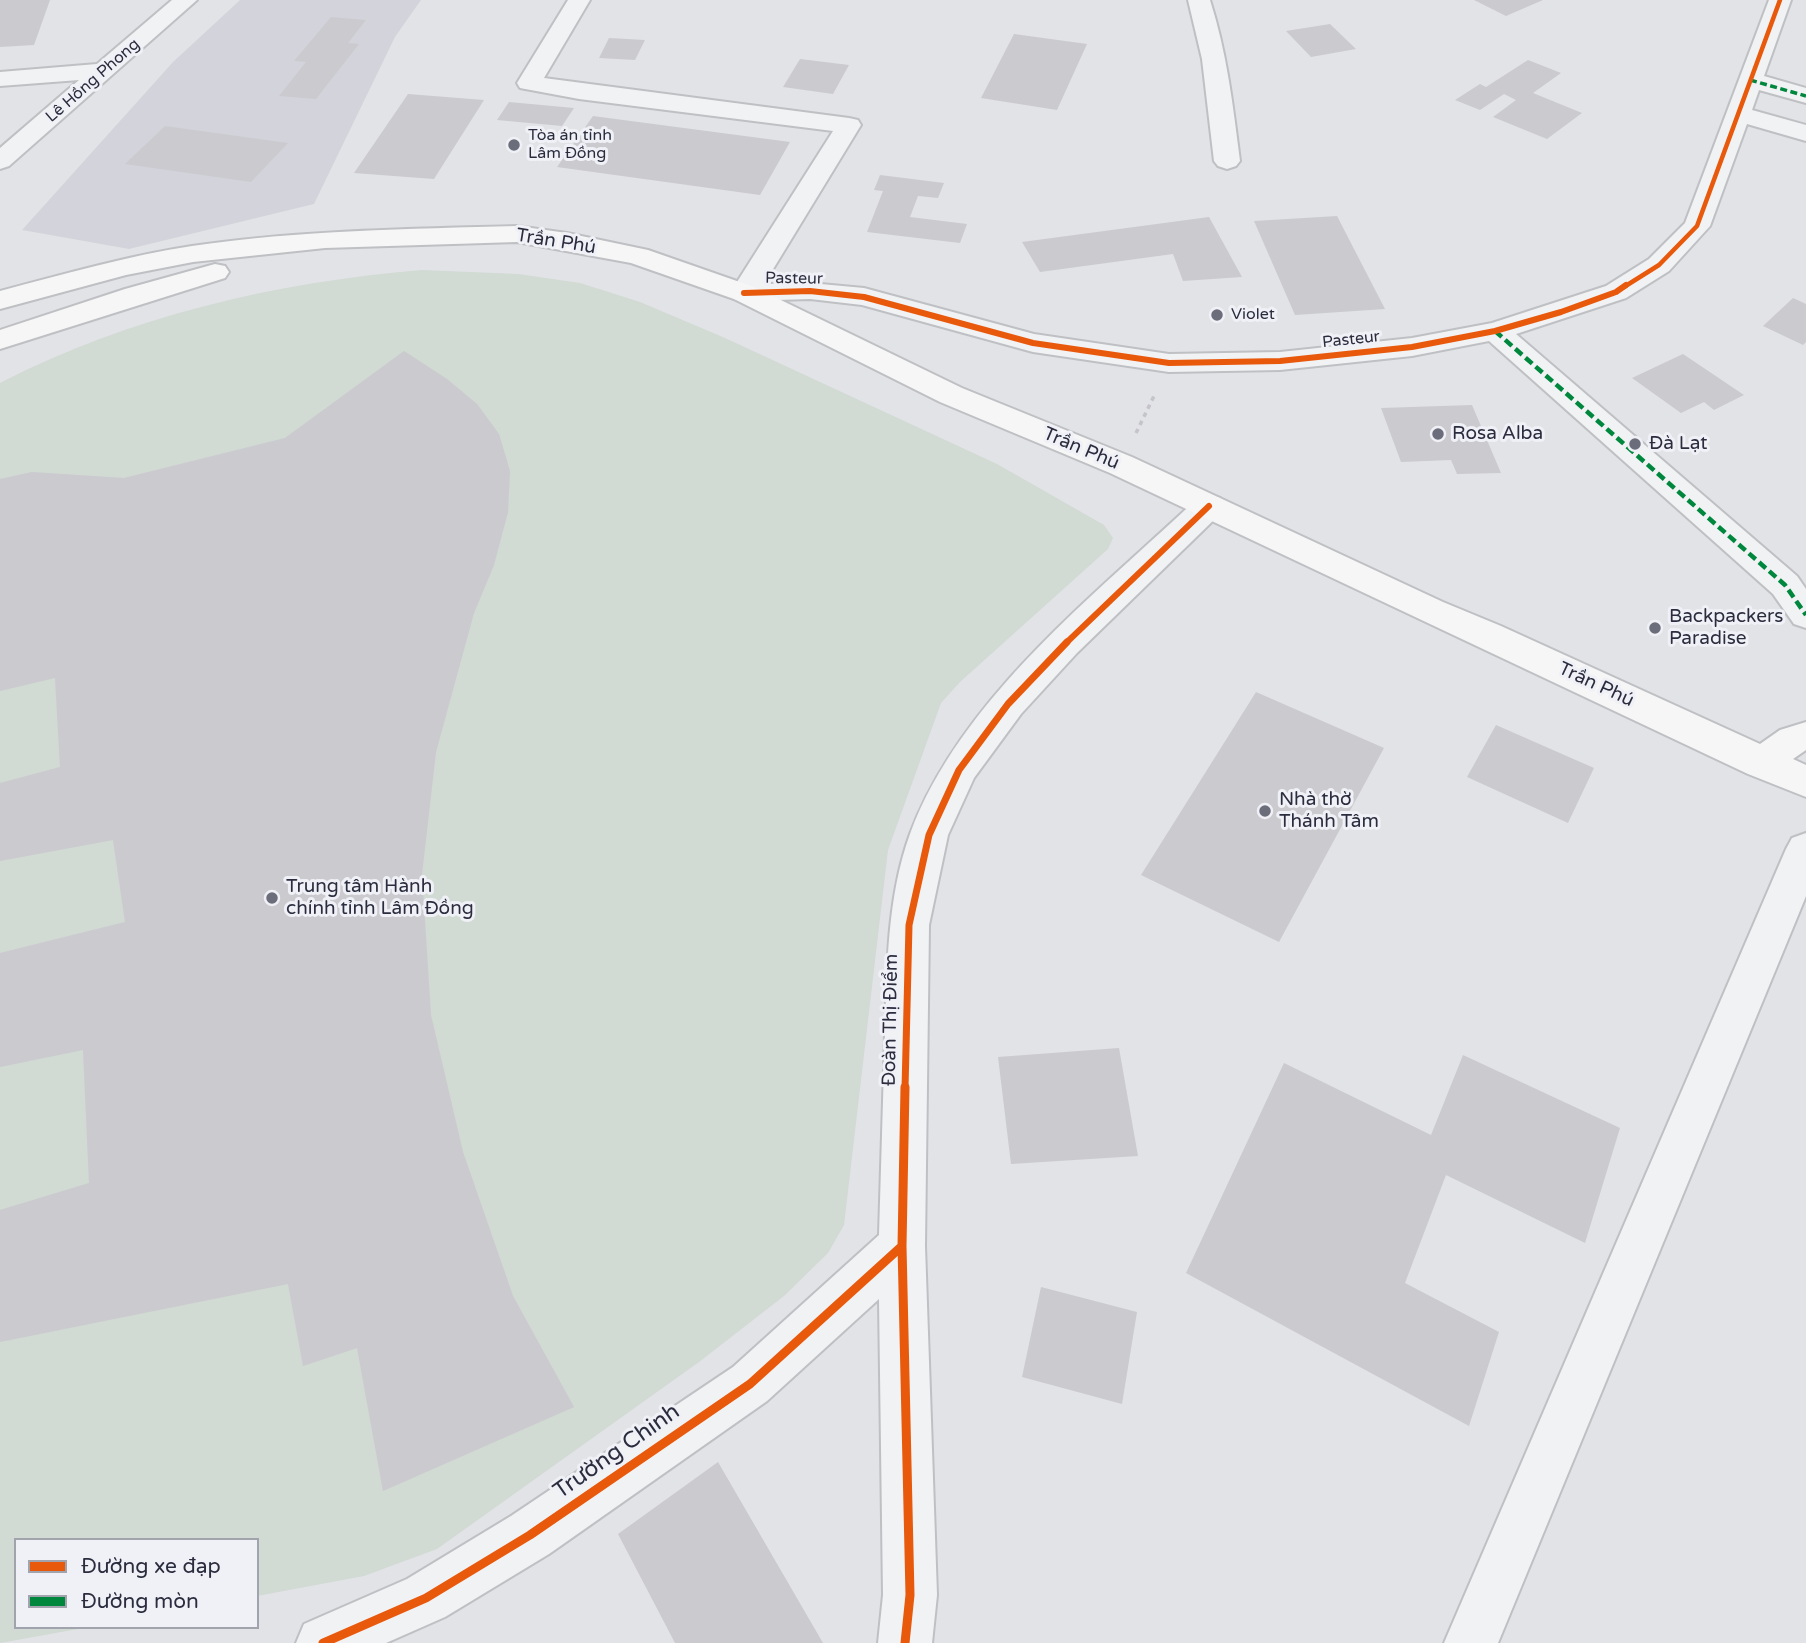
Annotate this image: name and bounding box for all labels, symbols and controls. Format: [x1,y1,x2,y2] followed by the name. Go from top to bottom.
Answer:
[42,35,144,127] street label: Lê Hồng Phong
[528,126,612,164] place label: Tòa án tỉnh Lâm Đồng
[506,137,522,153] marker: Tòa án tỉnh Lâm Đồng
[514,224,598,260] street label: Trần Phú
[765,269,823,289] street label: Pasteur
[1231,305,1275,325] place label: Violet
[1209,307,1225,323] marker: Violet
[1321,327,1381,353] street label: Pasteur
[1039,423,1123,475] street label: Trần Phú
[1452,423,1543,445] place label: Rosa Alba
[1430,426,1446,442] marker: Rosa Alba
[1649,433,1707,455] place label: Đà Lạt
[1627,436,1643,452] marker: Đà Lạt
[1669,606,1783,650] place label: Backpackers Paradise
[1647,620,1663,636] marker: Backpackers Paradise
[1555,658,1637,712] street label: Trần Phú
[1279,789,1379,833] place label: Nhà thờ Thánh Tâm
[1257,803,1273,819] marker: Nhà thờ Thánh Tâm
[286,876,474,920] place label: Trung tâm Hành chính tỉnh Lâm Đồng
[264,890,280,906] marker: Trung tâm Hành chính tỉnh Lâm Đồng
[878,954,904,1086] street label: Đoàn Thị Điểm
[549,1398,685,1506] street label: Trường Chinh
[14,1538,259,1629] legend
[81,1554,221,1579] text: Đường xe đạp
[81,1589,199,1614] text: Đường mòn

